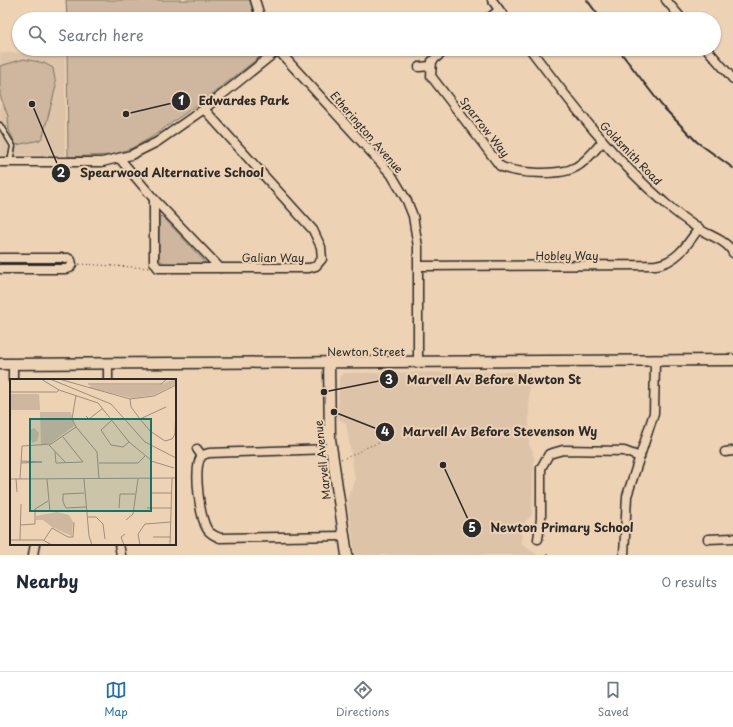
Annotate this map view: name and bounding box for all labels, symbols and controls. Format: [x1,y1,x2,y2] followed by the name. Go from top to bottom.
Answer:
[12,12,721,56] search box
[26,23,48,45] icon: search
[58,23,144,46] text: Search here
[327,87,407,177] street label: Etherington Avenue
[171,89,298,113] callout: Edwardes Park
[178,91,184,109] text: 1
[199,91,289,109] text: Edwardes Park
[456,93,514,161] street label: Sparrow Way
[596,117,666,189] street label: Goldsmith Road
[51,161,273,185] callout: Spearwood Alternative School
[57,163,66,181] text: 2
[80,163,264,181] text: Spearwood Alternative School
[536,247,598,264] street label: Hobley Way
[242,249,304,266] street label: Galian Way
[327,343,406,360] street label: Newton Street
[379,367,590,391] callout: Marvell Av Before Newton St
[385,370,393,388] text: 3
[407,370,581,388] text: Marvell Av Before Newton St
[10,379,176,545] inset map
[309,419,335,501] street label: Marvell Avenue
[375,420,606,444] callout: Marvell Av Before Stevenson Wy
[381,422,389,440] text: 4
[403,422,597,440] text: Marvell Av Before Stevenson Wy
[462,516,642,540] callout: Newton Primary School
[468,518,476,536] text: 5
[490,518,634,536] text: Newton Primary School
[16,568,78,594] text: Nearby
[662,572,717,591] text: 0 results
[104,679,128,720] tab: Map
[336,679,389,720] tab: Directions
[598,679,629,720] tab: Saved

